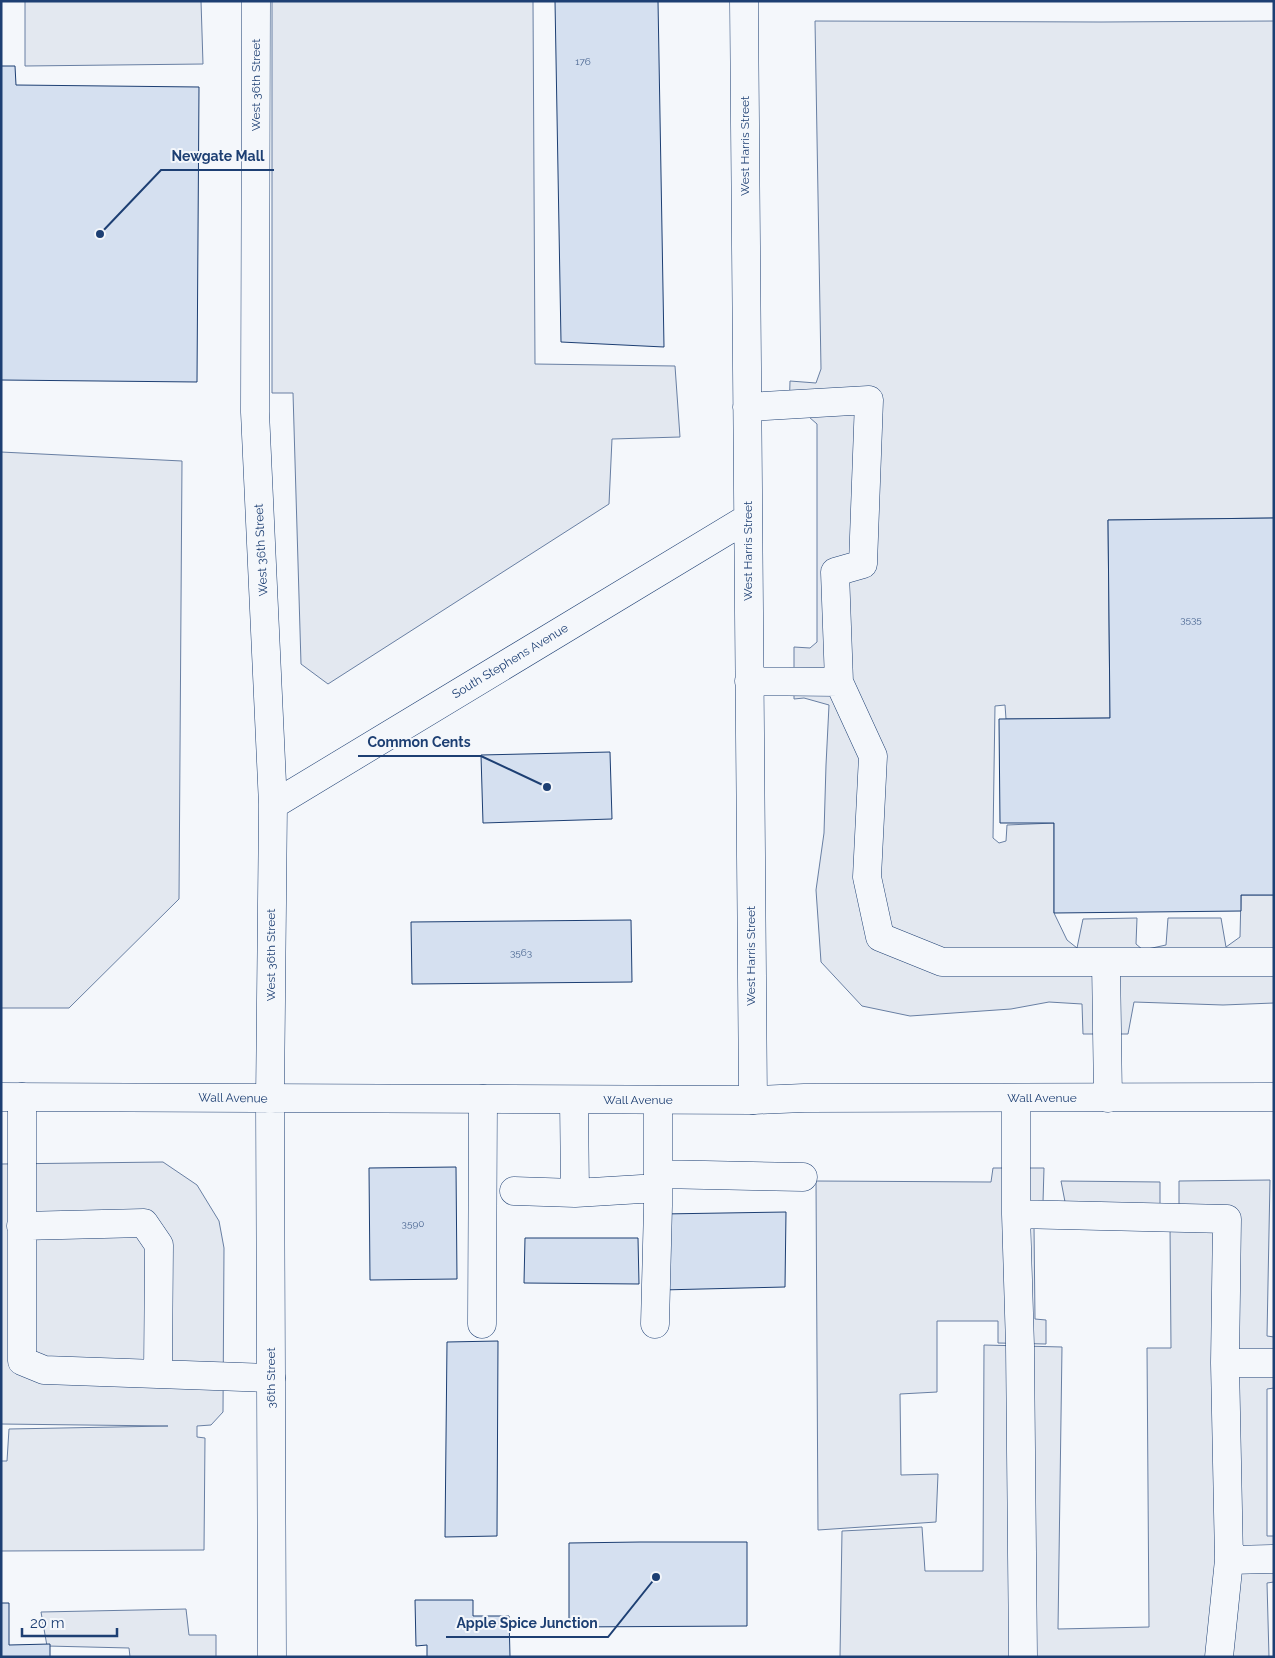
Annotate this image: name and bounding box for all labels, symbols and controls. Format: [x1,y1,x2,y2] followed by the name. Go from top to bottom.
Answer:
[249,39,263,131] street label: West 36th Street
[575,56,591,67] house number: 176
[738,96,752,196] street label: West Harris Street
[161,141,274,170] callout: Newgate Mall
[171,148,265,164] text: Newgate Mall
[741,501,755,601] street label: West Harris Street
[252,503,270,597] street label: West 36th Street
[1180,614,1202,625] house number: 3535
[449,621,571,701] street label: South Stephens Avenue
[358,727,481,756] callout: Common Cents
[367,734,471,750] text: Common Cents
[744,906,758,1006] street label: West Harris Street
[264,909,278,1001] street label: West 36th Street
[510,947,532,958] house number: 3563
[198,1090,268,1106] street label: Wall Avenue
[1007,1091,1077,1105] street label: Wall Avenue
[603,1093,673,1107] street label: Wall Avenue
[402,1218,424,1229] house number: 3590
[264,1348,278,1409] street label: 36th Street
[22,1606,118,1638] scale bar
[446,1608,608,1637] callout: Apple Spice Junction
[30,1614,65,1632] text: 20 m
[456,1615,598,1631] text: Apple Spice Junction

